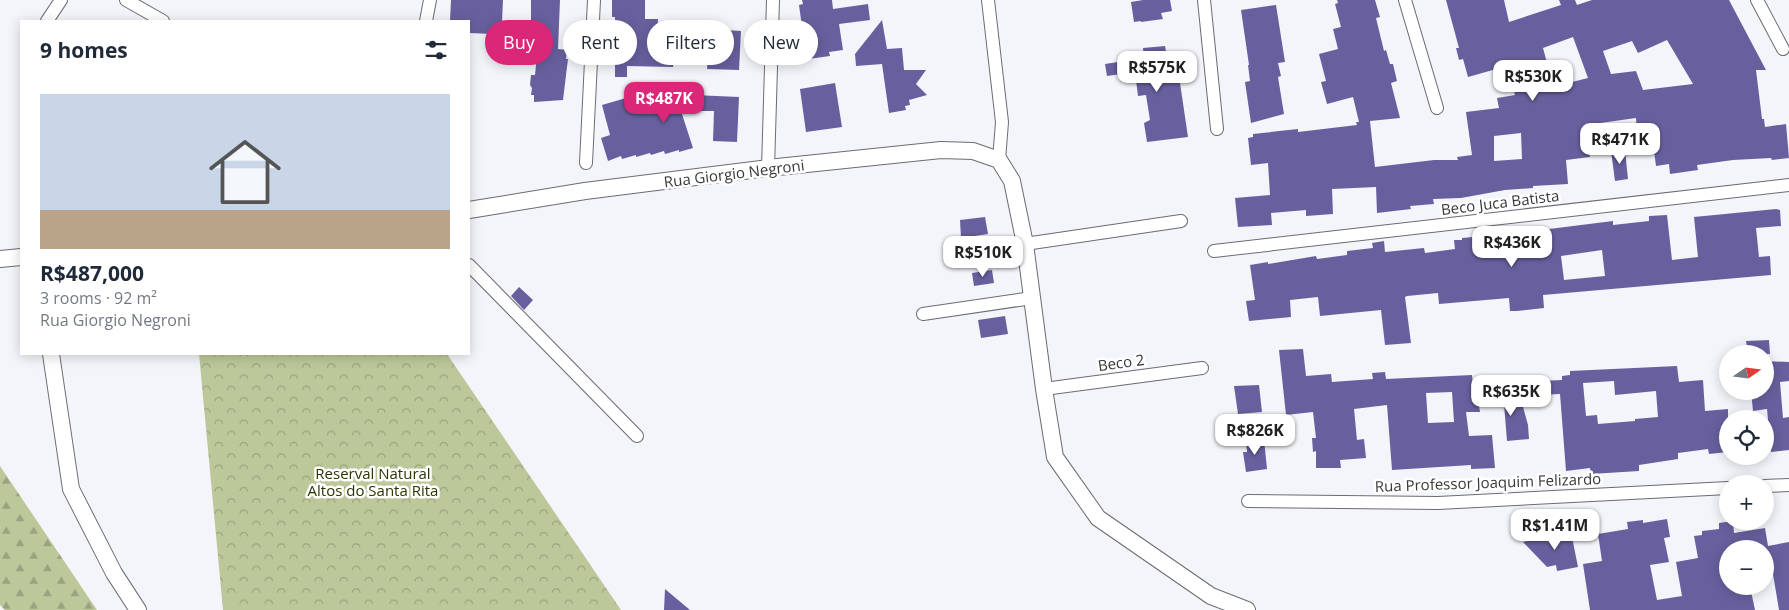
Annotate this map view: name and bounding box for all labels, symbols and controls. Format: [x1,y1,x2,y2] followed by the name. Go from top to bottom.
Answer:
[485,20,553,65] chip: Buy
[563,20,637,65] chip: Rent
[647,20,734,65] chip: Filters
[744,20,818,65] chip: New
[40,36,128,64] text: 9 homes
[422,36,450,64] icon: filters
[1116,51,1198,93] pin: R$575K
[1128,56,1186,78] text: R$575K
[1492,59,1574,102] pin: R$530K
[1504,65,1562,87] text: R$530K
[623,82,705,124] pin: R$487K
[635,87,693,109] text: R$487K
[1579,122,1661,165] pin: R$471K
[200,127,290,217] icon: home
[1591,128,1649,150] text: R$471K
[663,154,805,192] street label: Rua Giorgio Negroni
[1440,185,1560,219] street label: Beco Juca Batista
[1471,226,1553,268] pin: R$436K
[1483,231,1541,253] text: R$436K
[942,236,1024,278] pin: R$510K
[954,241,1012,263] text: R$510K
[40,259,144,287] text: R$487,000
[40,287,157,309] text: 3 rooms · 92 m²
[40,309,191,331] text: Rua Giorgio Negroni
[1719,345,1774,400] north arrow
[1719,345,1774,595] map controls
[1096,349,1146,375] street label: Beco 2
[1470,374,1552,417] pin: R$635K
[1482,380,1540,402] text: R$635K
[1719,410,1774,465] button: locate
[1214,414,1296,456] pin: R$826K
[1226,419,1284,441] text: R$826K
[308,463,438,500] park label: Reserval Natural Altos do Santa Rita
[1374,468,1602,496] street label: Rua Professor Joaquim Felizardo
[1719,475,1774,530] button: +
[1509,508,1601,551] pin: R$1.41M
[1522,514,1588,536] text: R$1.41M
[1719,540,1774,595] button: −

